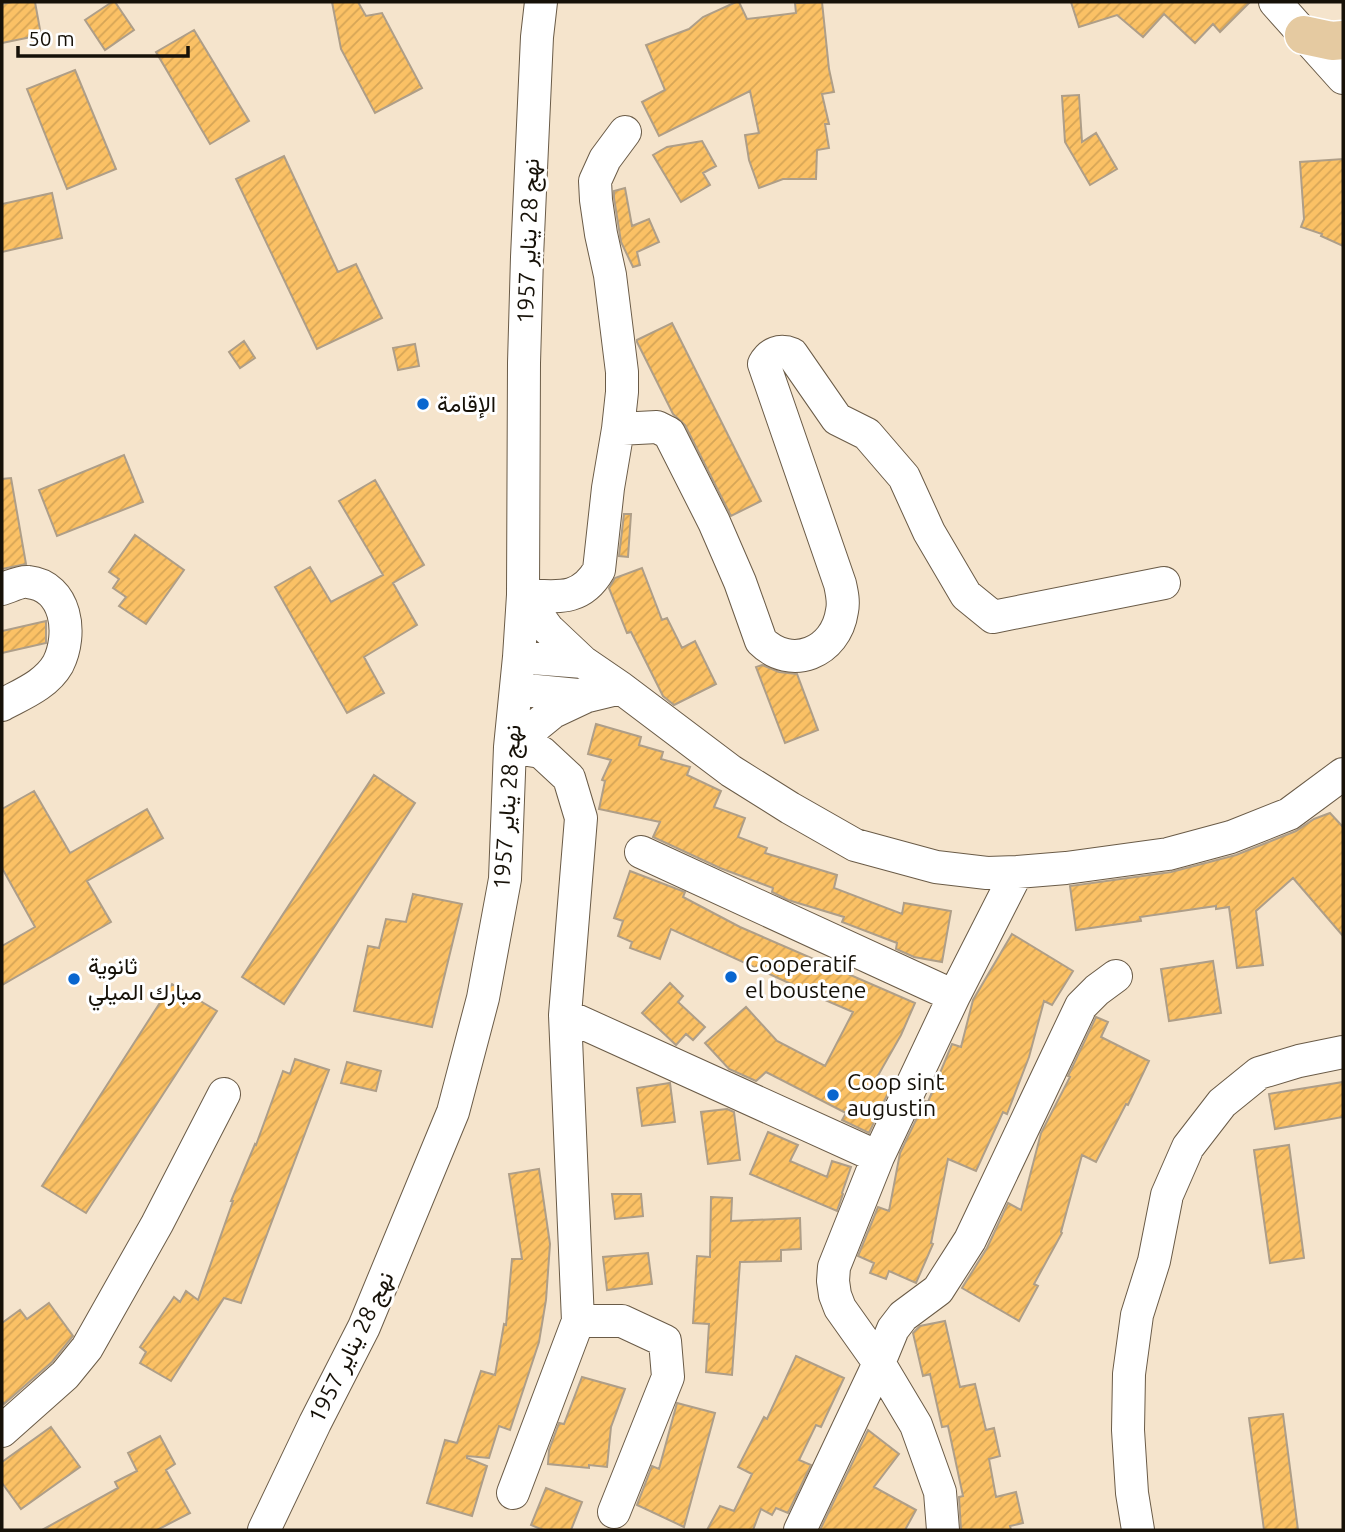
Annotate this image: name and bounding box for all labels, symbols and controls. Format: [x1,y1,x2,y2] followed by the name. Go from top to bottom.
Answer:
[18,14,187,58] scale bar
[28,26,75,50] text: 50 m
[512,158,547,324] street label: نهج 28 يناير 1957
[437,391,496,419] place label: الإقامة
[415,396,431,412] marker: الإقامة
[488,724,529,891] street label: نهج 28 يناير 1957
[745,951,867,1002] place label: Cooperatif el boustene
[88,953,202,1011] place label: ثانوية مبارك الميلي
[723,969,739,985] marker: Cooperatif el boustene
[66,971,82,987] marker: ثانوية مبارك الميلي
[847,1069,944,1120] place label: Coop sint augustin
[825,1087,841,1103] marker: Coop sint augustin
[303,1267,402,1428] street label: نهج 28 يناير 1957

